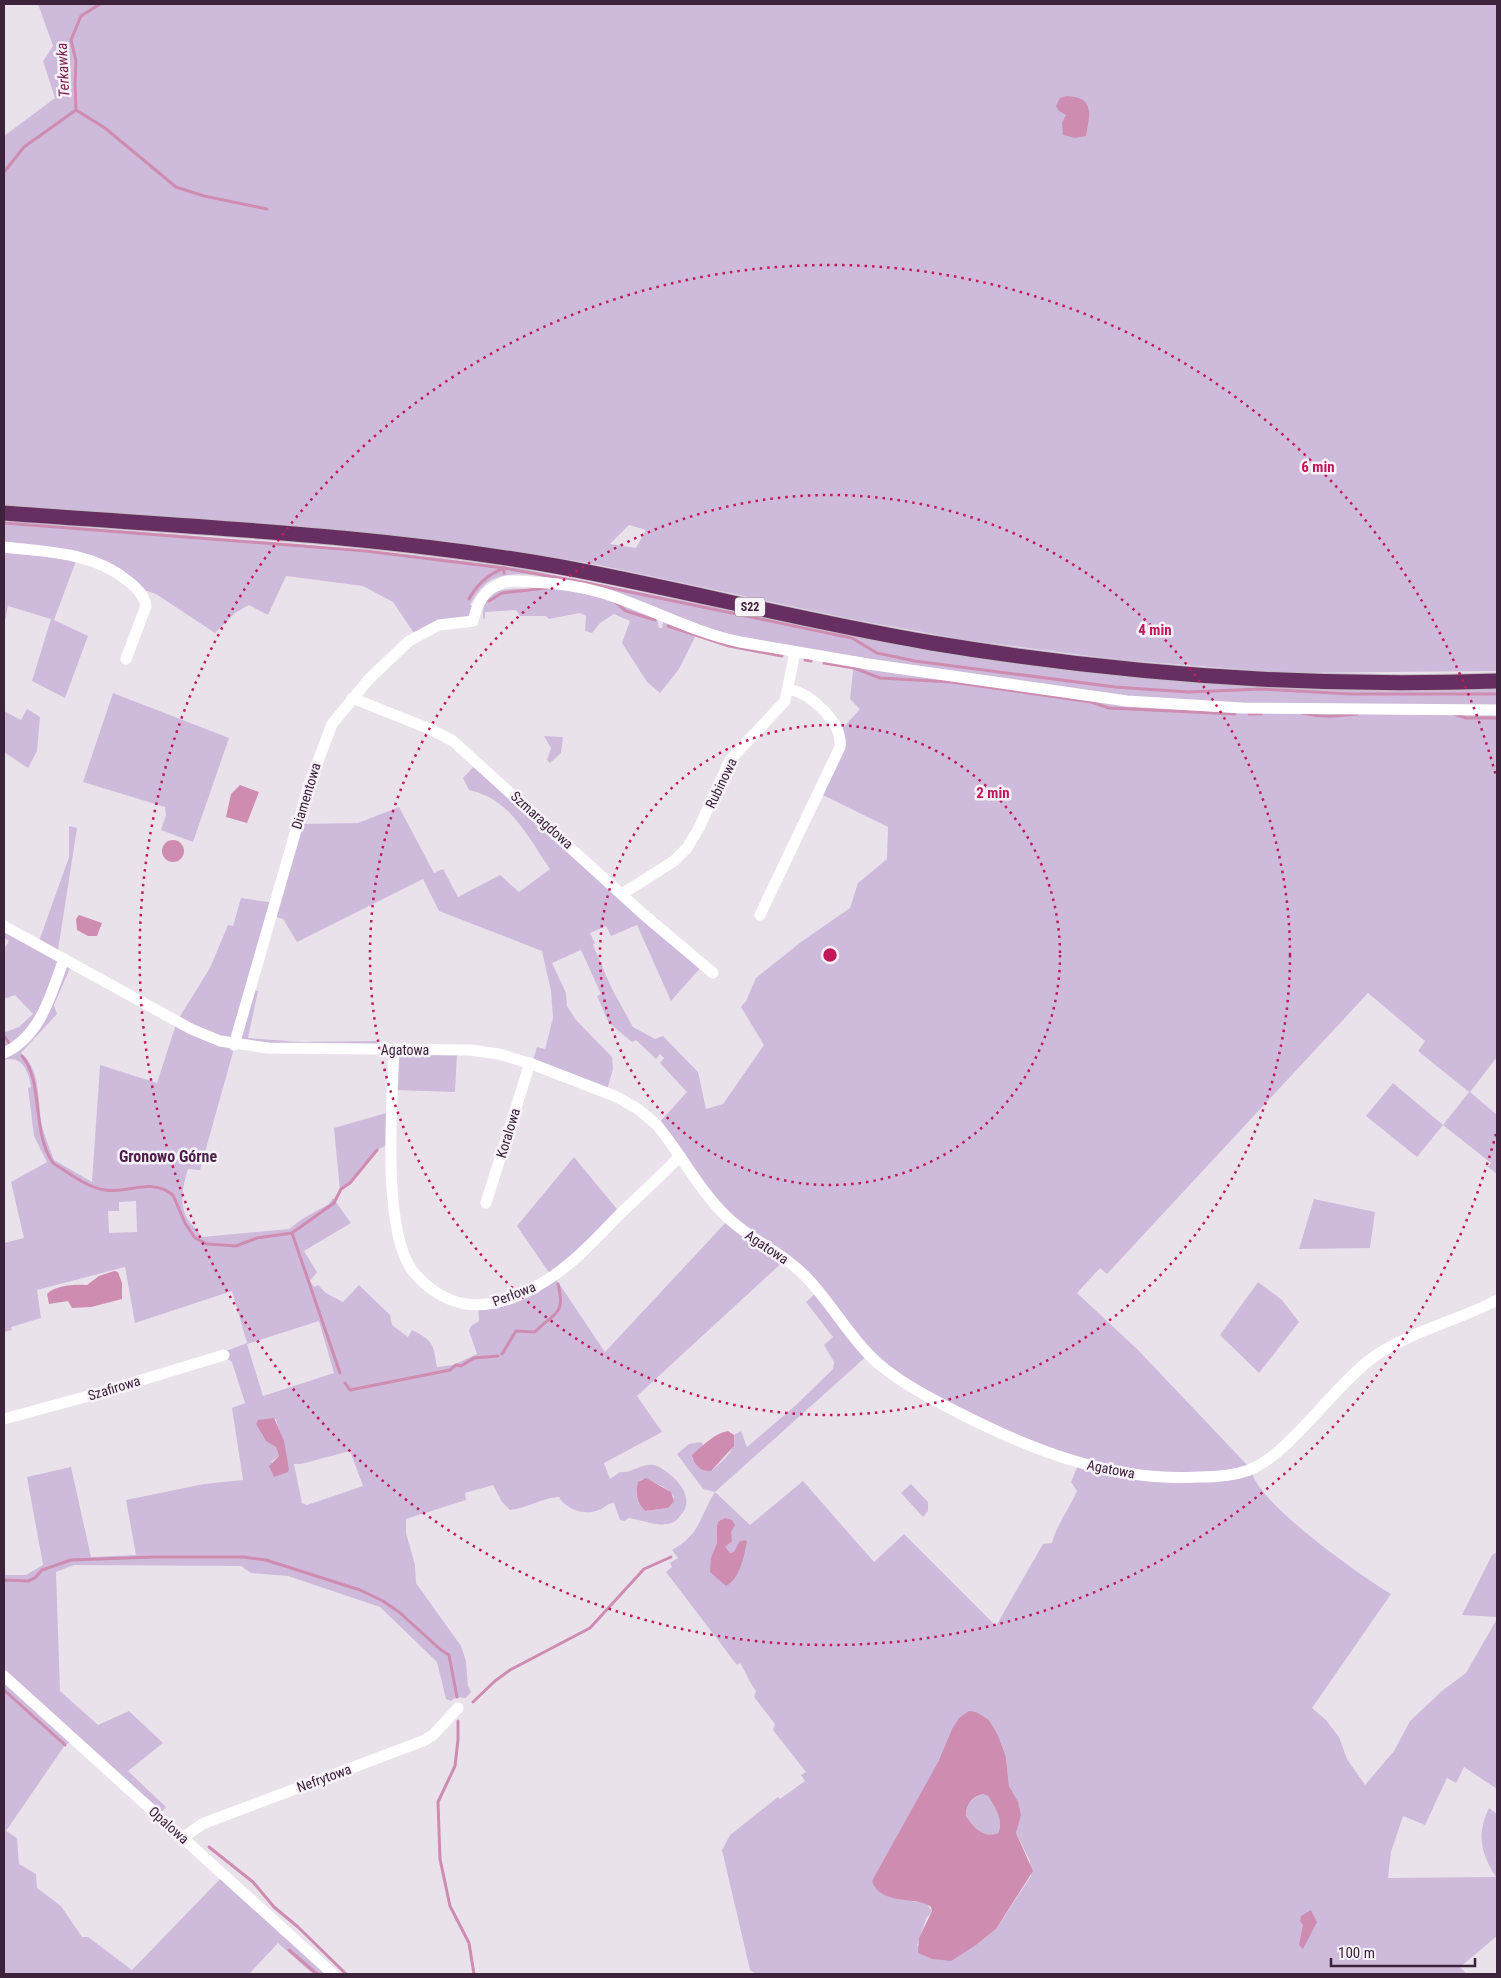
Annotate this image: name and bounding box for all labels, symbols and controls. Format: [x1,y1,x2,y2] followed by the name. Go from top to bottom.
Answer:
[53,42,73,98] water label: Terkawka
[1301,458,1335,476] text: 6 min
[735,598,765,616] road number: S22
[1138,621,1172,639] text: 4 min
[702,755,740,811] street label: Rubinowa
[288,761,324,831] street label: Diamentowa
[976,784,1010,802] text: 2 min
[508,788,576,852] street label: Szmaragdowa
[821,946,839,964] centre of rings
[381,1042,429,1058] street label: Agatowa
[493,1106,523,1160] street label: Koralowa
[119,1147,217,1166] district label: Gronowo Górne
[742,1227,792,1267] street label: Agatowa
[490,1278,538,1310] street label: Perłowa
[86,1372,142,1404] street label: Szafirowa
[1086,1457,1136,1481] street label: Agatowa
[295,1761,353,1795] street label: Nefrytowa
[146,1803,192,1847] street label: Opalowa
[1331,1936,1475,1968] scale bar
[1338,1944,1375,1962] text: 100 m

